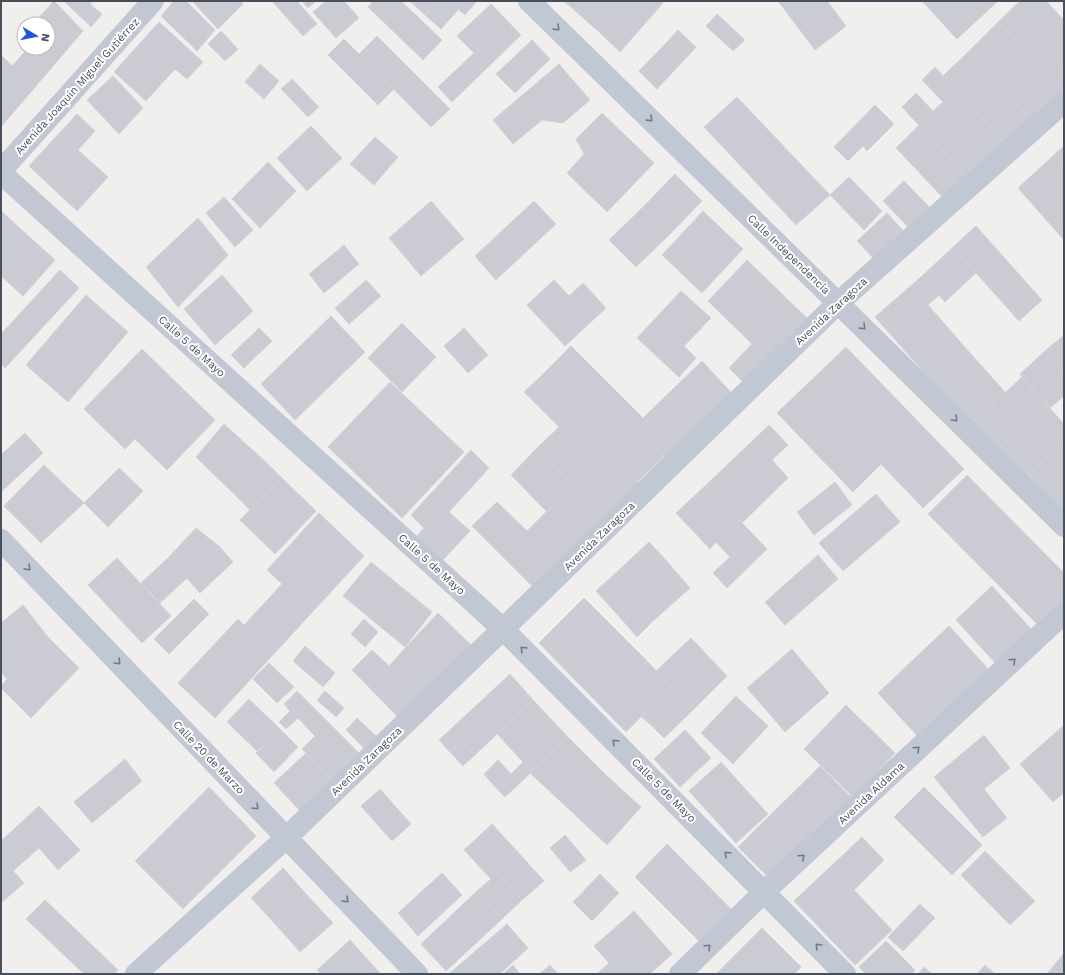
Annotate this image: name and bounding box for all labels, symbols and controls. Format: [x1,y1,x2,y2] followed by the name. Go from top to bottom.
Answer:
[13,15,142,157] street label: Avenida Joaquín Miguel Gutiérrez
[16,16,56,56] north arrow
[552,23,560,31] one-way arrow
[38,33,52,43] text: N
[645,114,653,122] one-way arrow
[745,212,832,297] street label: Calle Independencia
[793,275,870,348] street label: Avenida Zaragoza
[156,313,228,380] street label: Calle 5 de Mayo
[858,322,866,330] one-way arrow
[951,414,958,422] one-way arrow
[561,499,637,574] street label: Avenida Zaragoza
[396,531,468,598] street label: Calle 5 de Mayo
[23,563,31,571] one-way arrow
[520,647,528,654] one-way arrow
[113,657,121,665] one-way arrow
[1008,658,1016,666] one-way arrow
[170,718,247,797] street label: Calle 20 de Marzo
[328,724,404,799] street label: Avenida Zaragoza
[612,739,620,747] one-way arrow
[913,747,920,754] one-way arrow
[629,756,698,825] street label: Calle 5 de Mayo
[836,760,907,827] street label: Avenida Aldama
[252,802,259,809] one-way arrow
[724,851,731,859] one-way arrow
[797,854,805,862] one-way arrow
[342,895,349,903] one-way arrow
[815,943,823,951] one-way arrow
[703,944,711,952] one-way arrow

